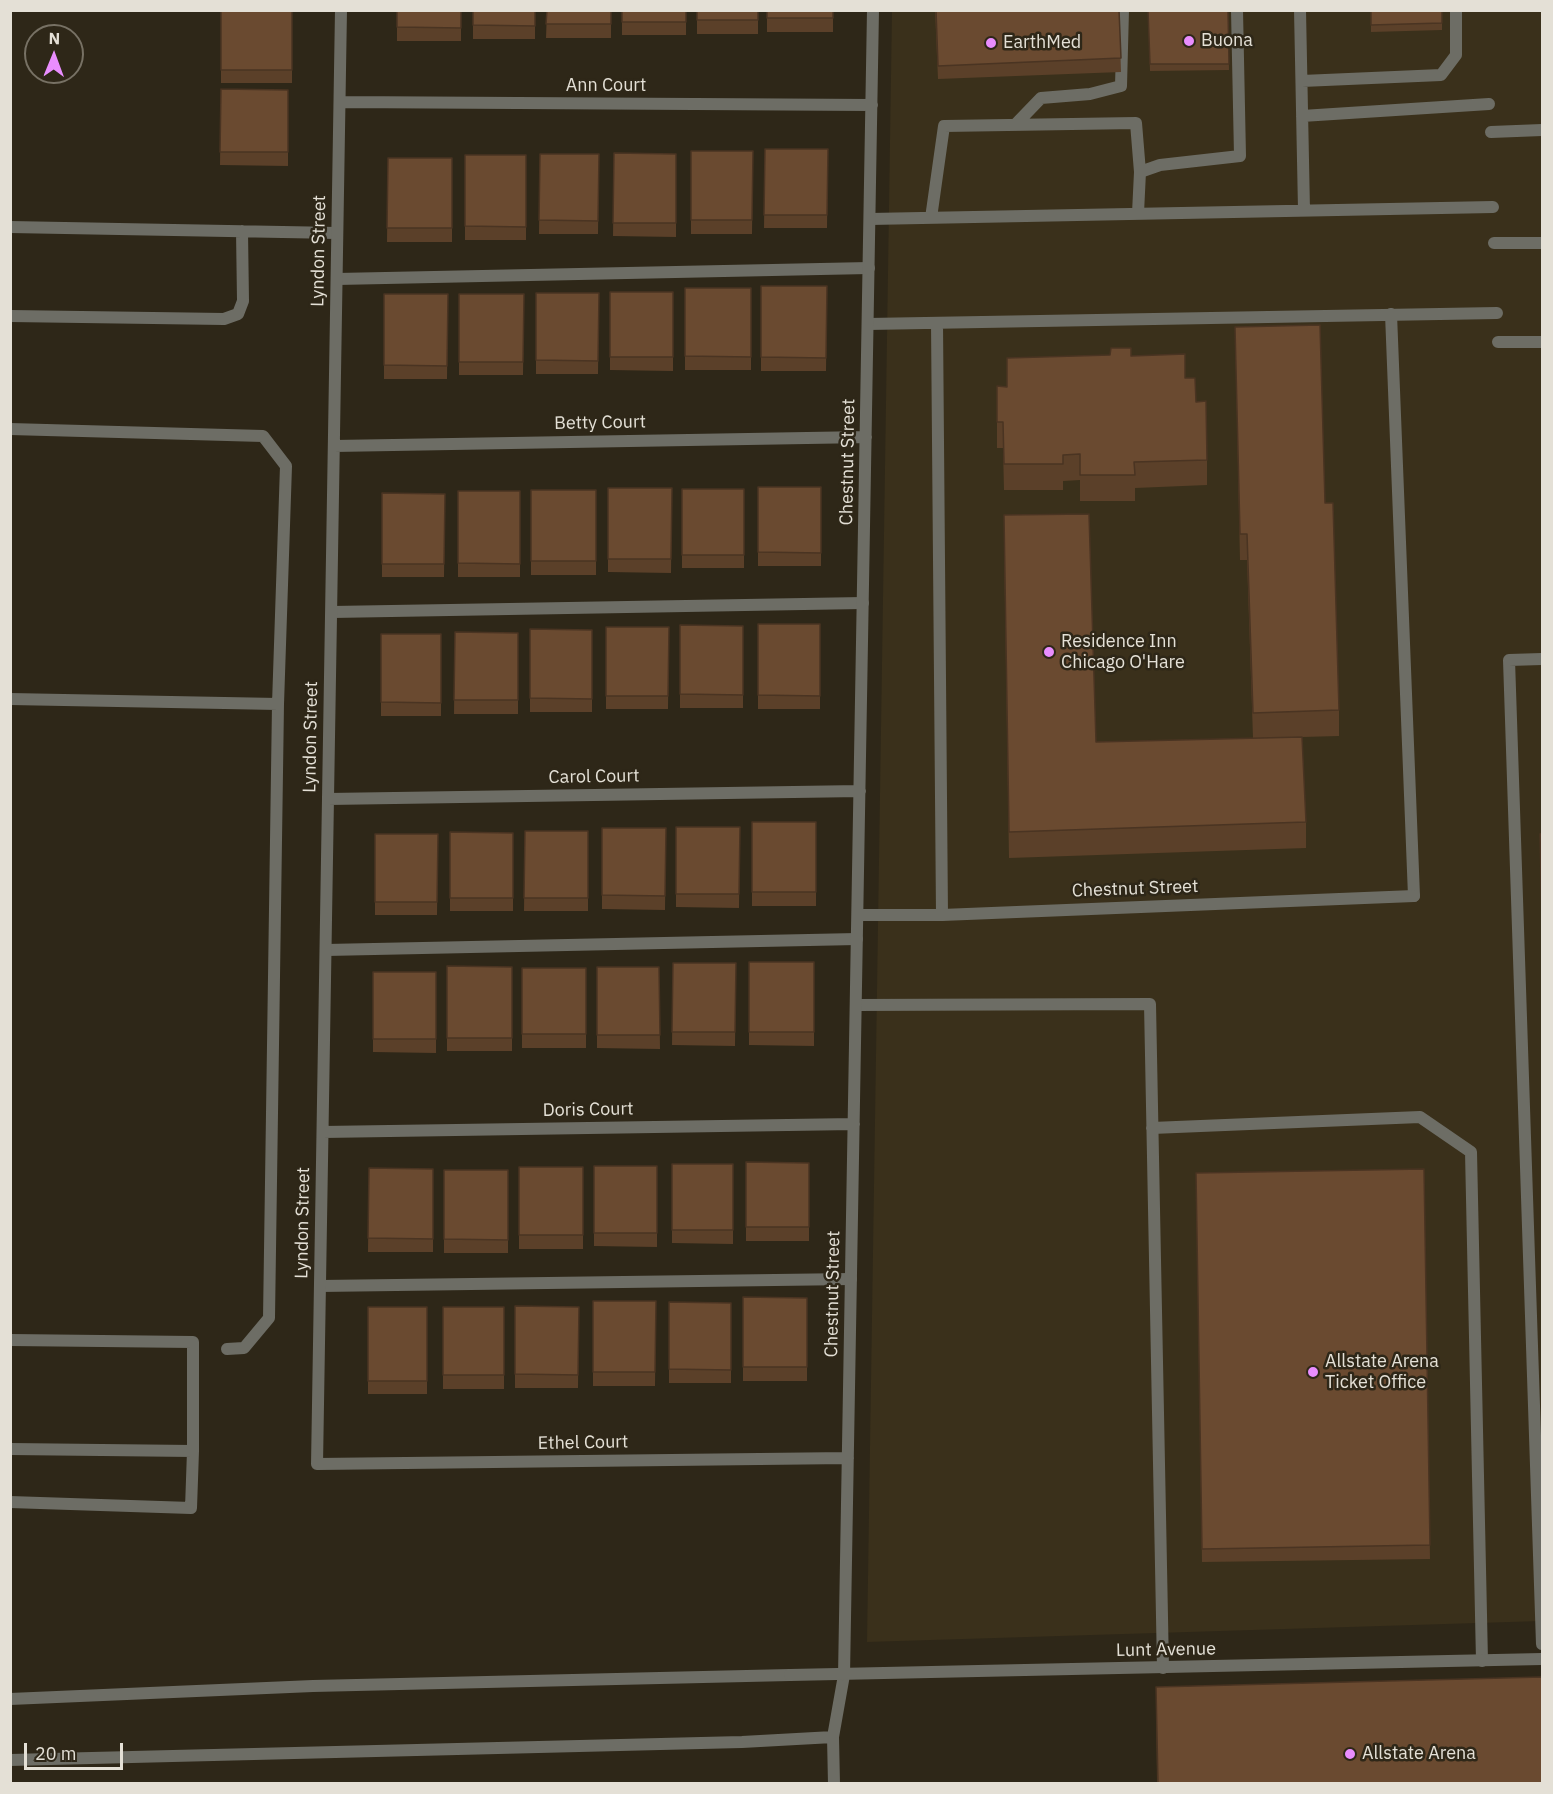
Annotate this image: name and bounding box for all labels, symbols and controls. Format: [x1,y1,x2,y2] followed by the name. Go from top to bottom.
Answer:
[24,24,84,84] north arrow
[48,28,60,48] text: N
[1201,30,1253,52] place label: Buona
[1003,32,1081,54] place label: EarthMed
[1182,34,1196,48] marker: Buona
[984,36,998,50] marker: EarthMed
[566,75,646,97] street label: Ann Court
[307,195,331,307] street label: Lyndon Street
[836,399,860,525] street label: Chestnut Street
[554,411,646,435] street label: Betty Court
[1061,631,1185,674] place label: Residence Inn Chicago O'Hare
[1042,645,1056,659] marker: Residence Inn Chicago O'Hare
[299,681,323,793] street label: Lyndon Street
[548,765,640,789] street label: Carol Court
[1071,876,1199,902] street label: Chestnut Street
[542,1098,634,1122] street label: Doris Court
[291,1167,315,1279] street label: Lyndon Street
[821,1231,845,1357] street label: Chestnut Street
[1325,1351,1439,1394] place label: Allstate Arena Ticket Office
[1306,1365,1320,1379] marker: Allstate Arena Ticket Office
[538,1431,628,1455] street label: Ethel Court
[1116,1638,1216,1662] street label: Lunt Avenue
[27,1731,126,1769] scale bar
[35,1742,77,1765] text: 20 m
[1362,1743,1476,1765] place label: Allstate Arena
[1343,1747,1357,1761] marker: Allstate Arena

